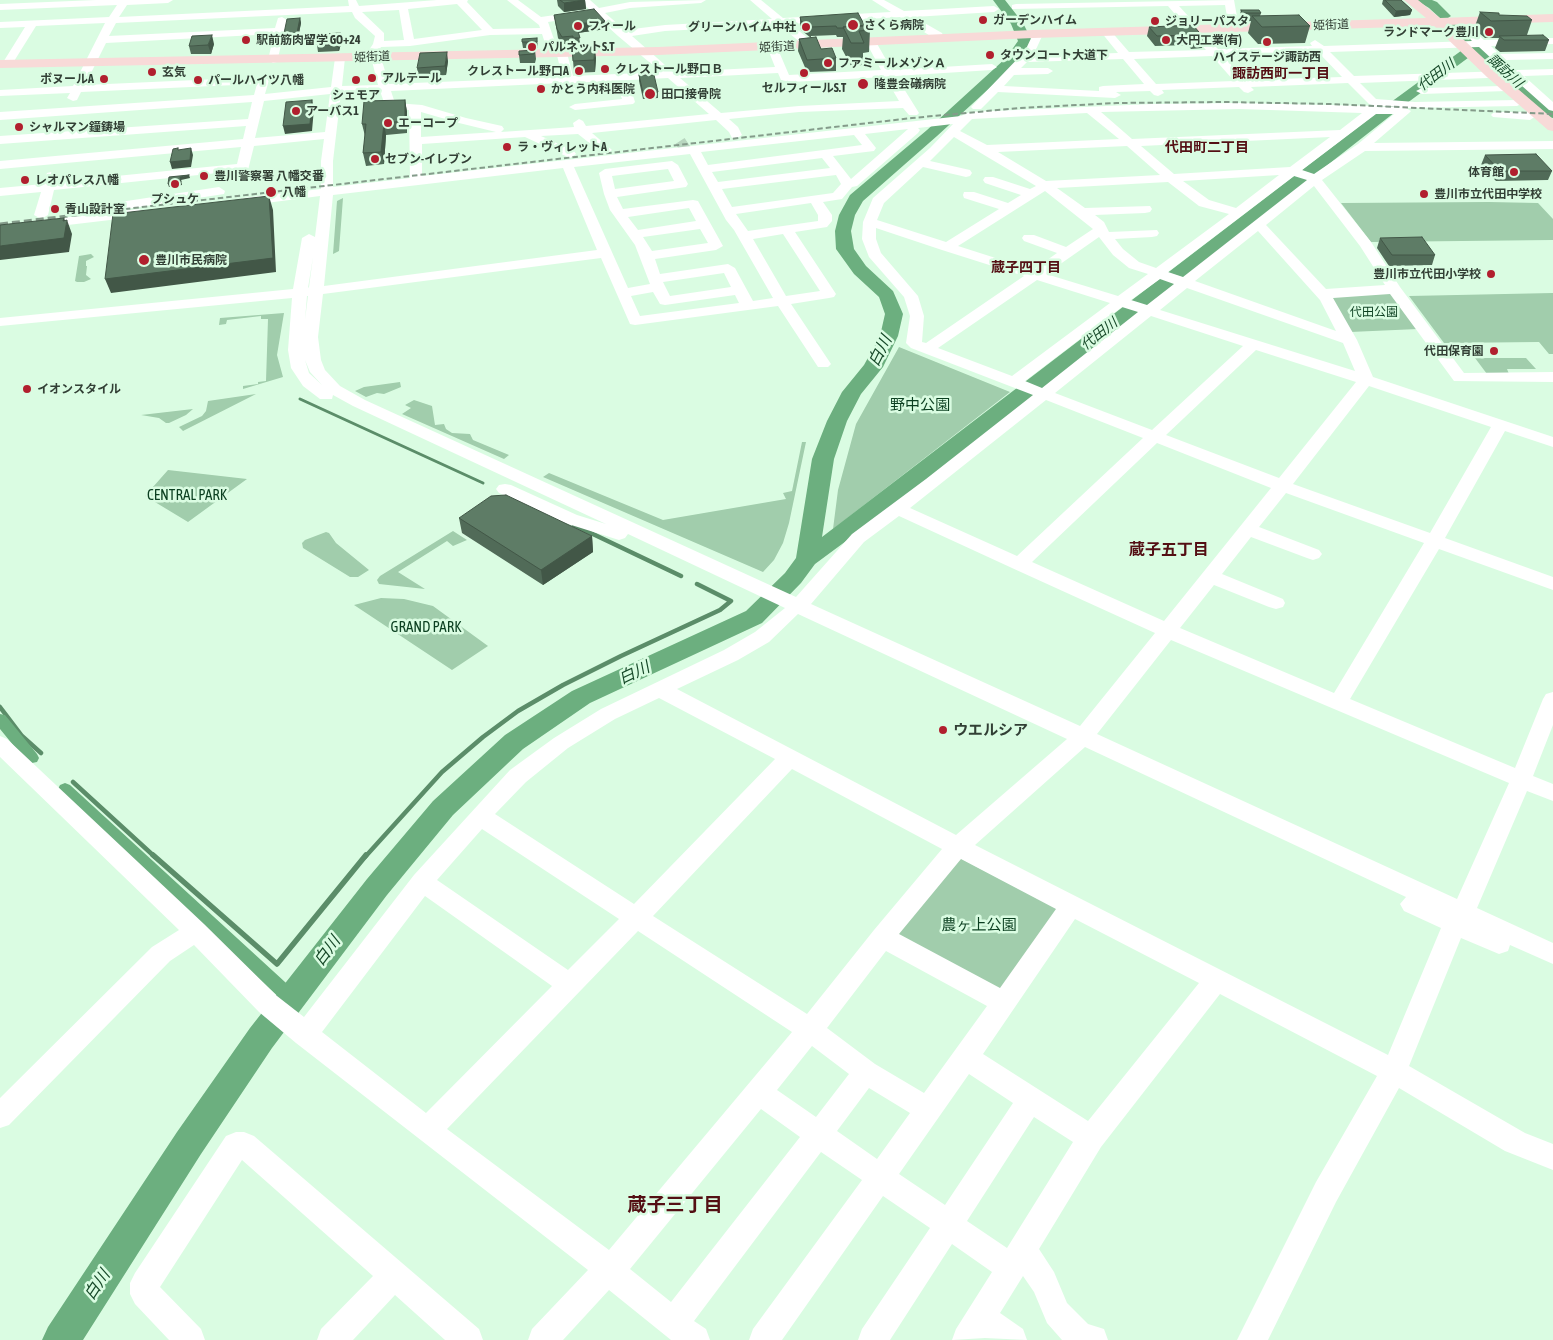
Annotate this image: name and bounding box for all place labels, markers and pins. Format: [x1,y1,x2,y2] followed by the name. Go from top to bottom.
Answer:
[993,13,1077,27] place label: ガーデンハイム
[977,14,989,26] marker: ガーデンハイム
[1165,14,1249,28] place label: ジョリーパスタ
[1149,15,1161,27] marker: ジョリーパスタ
[846,18,860,32] marker: さくら病院
[864,18,924,32] place label: さくら病院
[588,19,636,33] place label: フィール
[572,20,584,32] marker: フィール
[688,20,796,34] place label: グリーンハイム中社
[800,21,812,33] marker: グリーンハイム中社
[1383,25,1479,39] place label: ランドマーク豊川
[1483,26,1495,38] marker: ランドマーク豊川
[256,33,361,47] place label: 駅前筋肉留学 GO+24
[1176,33,1242,47] place label: 大円工業(有)
[240,34,252,46] marker: 駅前筋肉留学 GO+24
[1160,34,1172,46] marker: 大円工業(有)
[1261,36,1273,48] marker: ハイステージ諏訪西
[542,40,614,54] place label: パルネットS.T
[526,41,538,53] marker: パルネットS.T
[1000,48,1108,62] place label: タウンコート大道下
[984,49,996,61] marker: タウンコート大道下
[1213,50,1321,64] place label: ハイステージ諏訪西
[838,56,946,70] place label: ファミールメゾンＡ
[822,57,834,69] marker: ファミールメゾンＡ
[615,62,723,76] place label: クレストール野口Ｂ
[599,63,611,75] marker: クレストール野口Ｂ
[467,64,569,78] place label: クレストール野口A
[162,65,186,79] place label: 玄気
[573,65,585,77] marker: クレストール野口A
[146,66,158,78] marker: 玄気
[798,67,810,79] marker: セルフィールS.T
[382,71,442,85] place label: アルテール
[40,72,94,86] place label: ボヌールA
[366,72,378,84] marker: アルテール
[98,73,110,85] marker: ボヌールA
[208,73,304,87] place label: パールハイツ八幡
[192,74,204,86] marker: パールハイツ八幡
[350,74,362,86] marker: シェモア
[856,77,870,91] marker: 隆豊会礒病院
[874,77,946,91] place label: 隆豊会礒病院
[762,81,846,95] place label: セルフィールS.T
[551,82,635,96] place label: かとう内科医院
[535,83,547,95] marker: かとう内科医院
[643,87,657,101] marker: 田口接骨院
[661,87,721,101] place label: 田口接骨院
[332,88,380,102] place label: シェモア
[306,104,359,118] place label: アーバス1
[290,105,302,117] marker: アーバス1
[398,116,458,130] place label: エーコープ
[382,117,394,129] marker: エーコープ
[29,120,125,134] place label: シャルマン鐘鋳場
[13,121,25,133] marker: シャルマン鐘鋳場
[517,140,607,154] place label: ラ・ヴィレットA
[501,141,513,153] marker: ラ・ヴィレットA
[385,152,472,166] place label: セブン-イレブン
[369,153,381,165] marker: セブン-イレブン
[1468,165,1504,179] place label: 体育館
[1508,166,1520,178] marker: 体育館
[214,169,324,183] place label: 豊川警察署 八幡交番
[198,170,210,182] marker: 豊川警察署 八幡交番
[35,173,119,187] place label: レオパレス八幡
[19,174,31,186] marker: レオパレス八幡
[169,178,181,190] marker: プシュケ
[264,185,278,199] marker: 八幡
[282,185,306,199] place label: 八幡
[1434,187,1542,201] place label: 豊川市立代田中学校
[1418,188,1430,200] marker: 豊川市立代田中学校
[151,192,199,206] place label: プシュケ
[65,202,125,216] place label: 青山設計室
[49,203,61,215] marker: 青山設計室
[137,253,151,267] marker: 豊川市民病院
[155,253,227,267] place label: 豊川市民病院
[1373,267,1481,281] place label: 豊川市立代田小学校
[1485,268,1497,280] marker: 豊川市立代田小学校
[1424,344,1484,358] place label: 代田保育園
[1488,345,1500,357] marker: 代田保育園
[37,382,121,396] place label: イオンスタイル
[21,383,33,395] marker: イオンスタイル
[953,721,1028,739] place label: ウエルシア
[937,724,949,736] marker: ウエルシア

